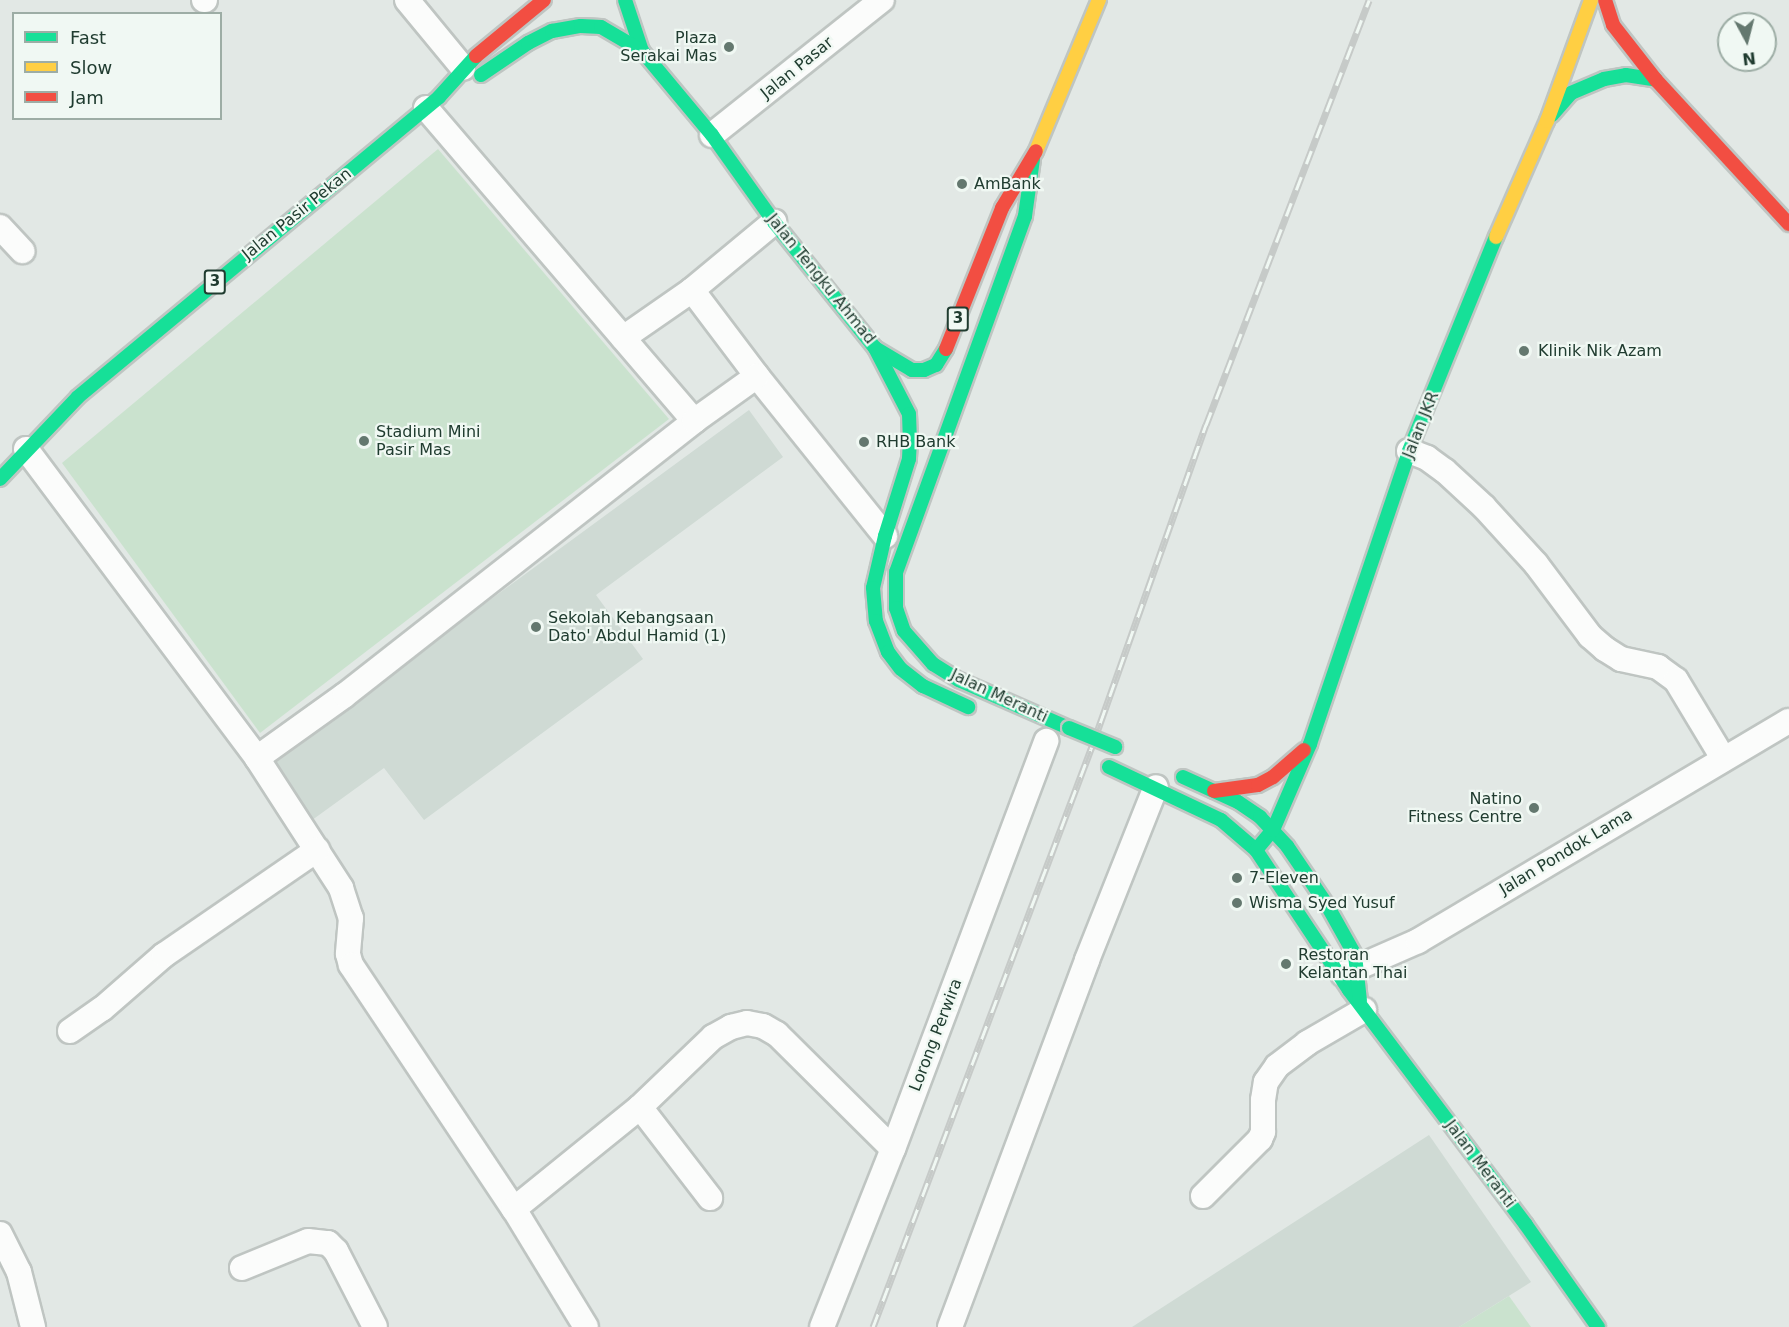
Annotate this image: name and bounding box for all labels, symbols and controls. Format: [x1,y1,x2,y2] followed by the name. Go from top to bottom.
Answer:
[12,12,222,120] legend
[1717,12,1777,72] north arrow
[70,27,106,48] text: Fast
[620,28,717,66] place label: Plaza Serakai Mas
[757,33,837,103] street label: Jalan Pasar
[722,40,736,54] marker: Plaza Serakai Mas
[1741,48,1757,69] text: N
[70,57,112,78] text: Slow
[70,87,104,108] text: Jam
[238,164,356,264] street label: Jalan Pasir Pekan
[974,174,1041,194] place label: AmBank
[955,177,969,191] marker: AmBank
[763,210,879,348] street label: Jalan Tengku Ahmad
[203,270,227,294] road number: 3
[946,307,970,331] road number: 3
[1538,341,1662,361] place label: Klinik Nik Azam
[1515,342,1533,360] marker: Klinik Nik Azam
[1399,389,1443,461] street label: Jalan JKR
[376,422,480,460] place label: Stadium Mini Pasir Mas
[876,432,955,452] place label: RHB Bank
[357,434,371,448] marker: Stadium Mini Pasir Mas
[857,435,871,449] marker: RHB Bank
[548,608,726,646] place label: Sekolah Kebangsaan Dato' Abdul Hamid (1)
[529,620,543,634] marker: Sekolah Kebangsaan Dato' Abdul Hamid (1)
[947,665,1051,727] street label: Jalan Meranti
[1408,789,1522,827] place label: Natino Fitness Centre
[1527,801,1541,815] marker: Natino Fitness Centre
[1496,805,1636,899] street label: Jalan Pondok Lama
[1249,868,1319,888] place label: 7-Eleven
[1230,871,1244,885] marker: 7-Eleven
[1249,893,1395,913] place label: Wisma Syed Yusuf
[1230,896,1244,910] marker: Wisma Syed Yusuf
[1298,945,1407,983] place label: Restoran Kelantan Thai
[1279,957,1293,971] marker: Restoran Kelantan Thai
[906,976,966,1094] street label: Lorong Perwira
[1441,1116,1519,1212] street label: Jalan Meranti

